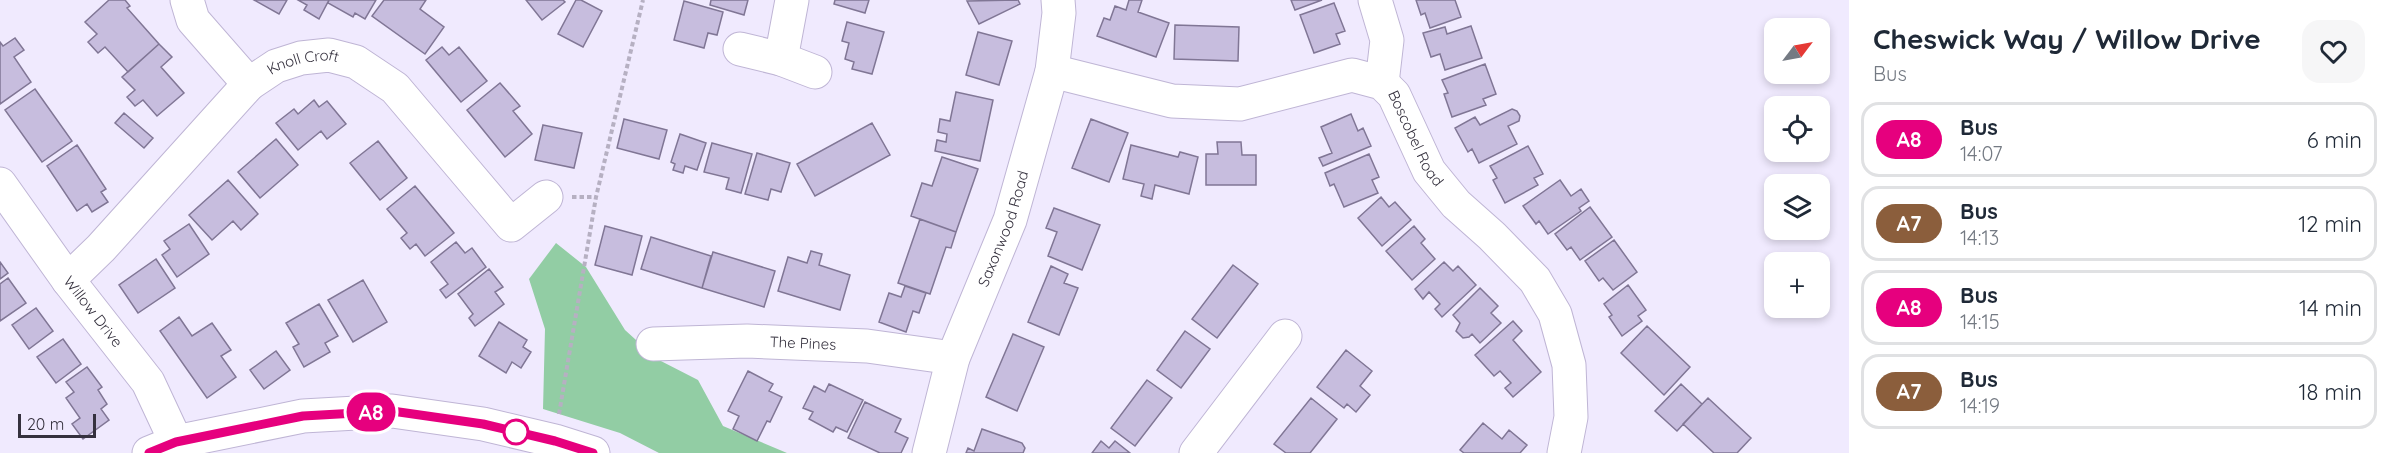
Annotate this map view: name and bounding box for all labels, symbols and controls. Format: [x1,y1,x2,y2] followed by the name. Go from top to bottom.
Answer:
[1764,18,1830,84] north arrow
[1764,18,1830,318] map controls
[2302,20,2365,83] button: heart
[1873,21,2261,56] text: Cheswick Way / Willow Drive
[263,45,341,79] street label: Knoll Croft
[1873,61,1907,86] text: Bus
[1384,87,1448,190] street label: Boscobel Road
[1764,96,1830,162] button: locate
[1960,113,1998,141] text: Bus
[1897,126,1921,152] text: A8
[2307,126,2362,154] text: 6 min
[1960,141,2002,166] text: 14:07
[974,168,1032,289] street label: Saxonwood Road
[1764,174,1830,240] button: layers
[1960,197,1998,225] text: Bus
[1897,210,1921,236] text: A7
[2298,210,2362,238] text: 12 min
[1960,225,1999,250] text: 14:13
[1764,252,1830,318] button: +
[60,272,127,351] street label: Willow Drive
[1960,281,1998,309] text: Bus
[1897,294,1921,320] text: A8
[2299,294,2362,322] text: 14 min
[1960,309,2000,334] text: 14:15
[769,332,837,354] street label: The Pines
[1960,365,1998,393] text: Bus
[1897,378,1921,404] text: A7
[2298,378,2362,406] text: 18 min
[344,392,398,432] line badge: A8
[1960,393,2000,418] text: 14:19
[359,399,383,425] text: A8
[18,411,96,438] scale bar
[27,414,64,434] text: 20 m
[503,419,529,445] unlabelled marker

